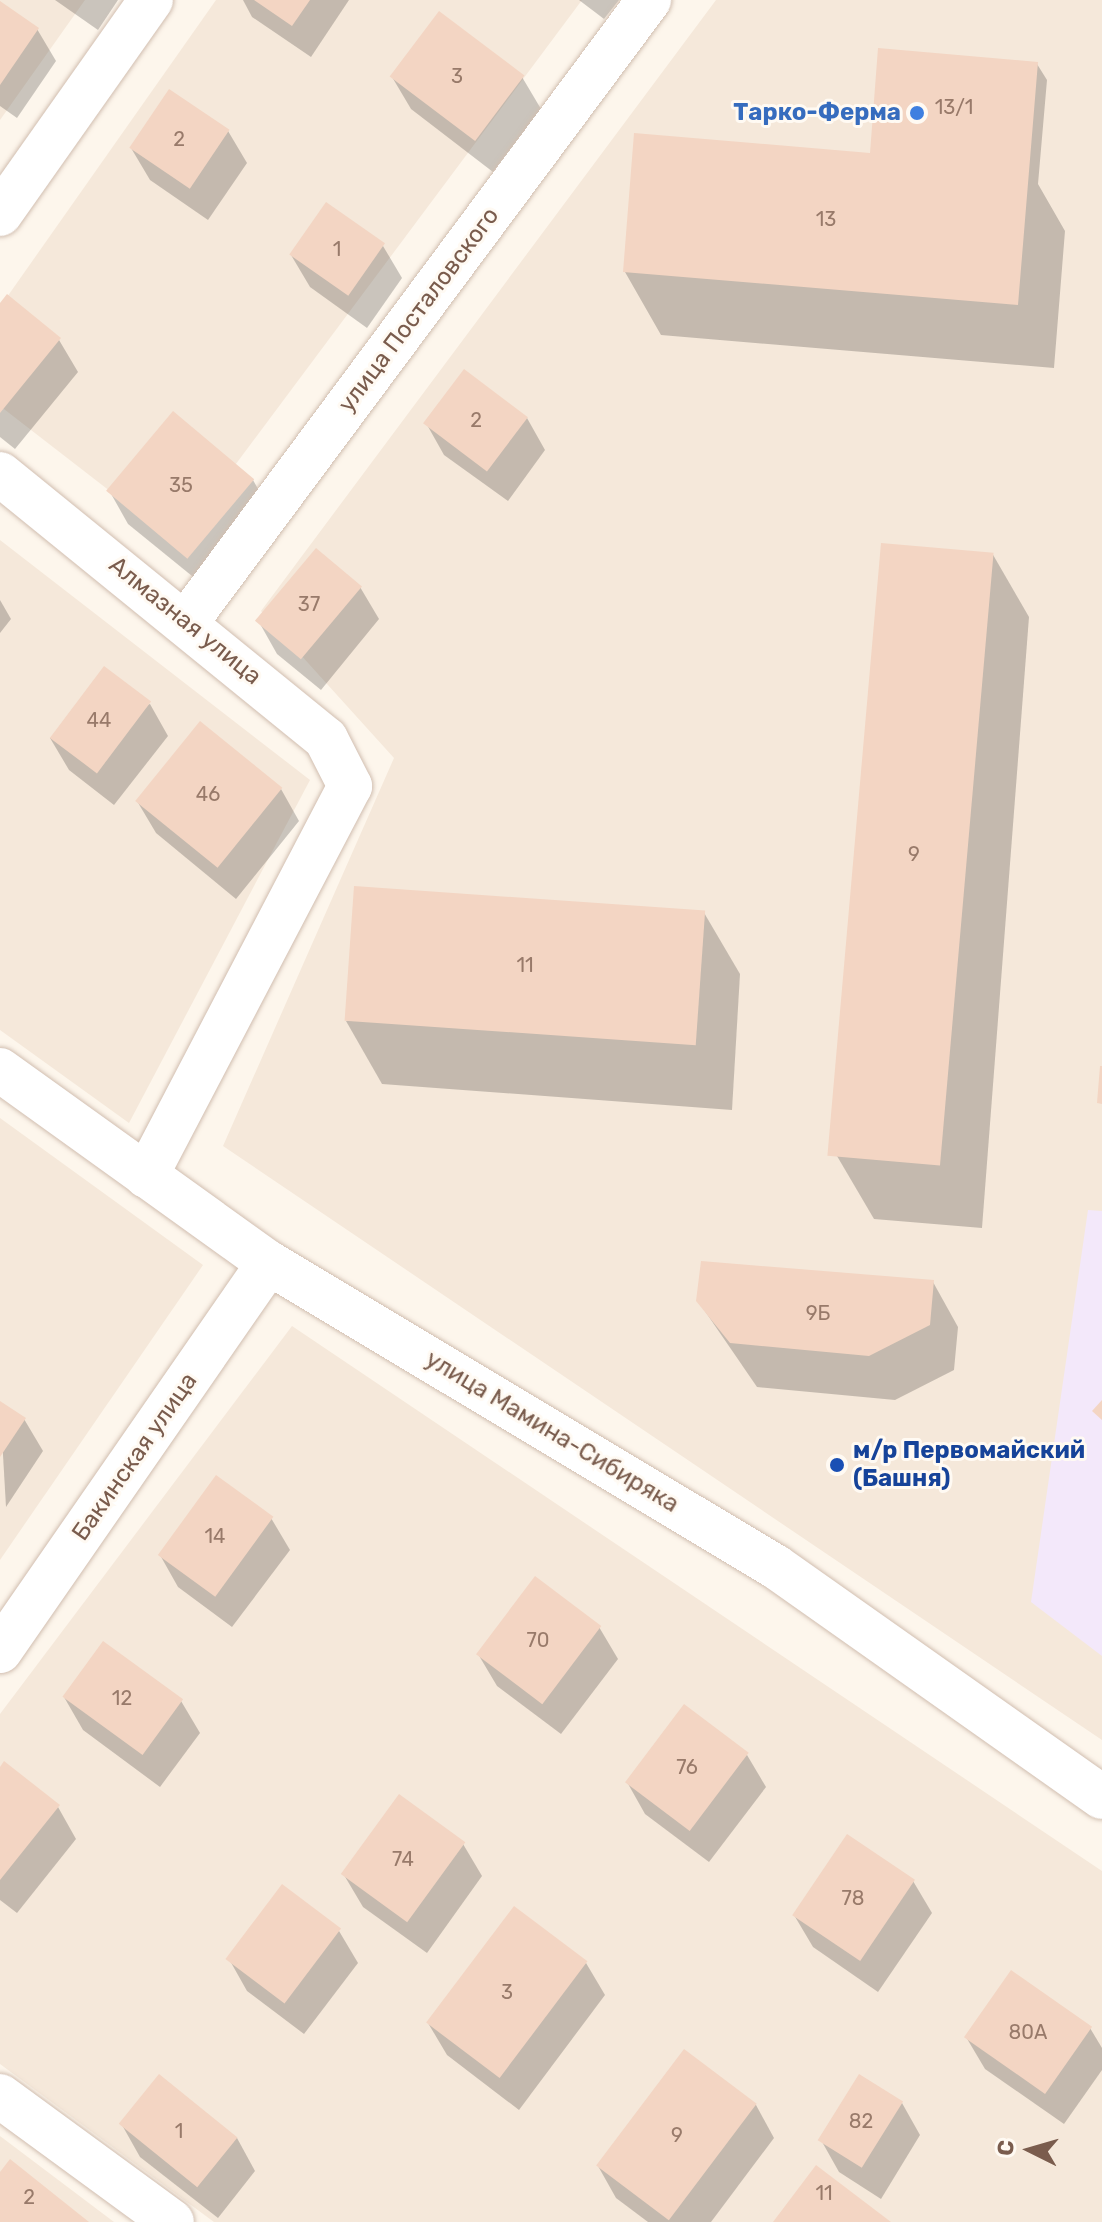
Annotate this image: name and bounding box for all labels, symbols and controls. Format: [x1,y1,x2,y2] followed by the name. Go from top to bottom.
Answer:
[451,64,463,88] house number: 3
[935,95,973,119] house number: 13/1
[733,99,901,127] place label: Тарко-Ферма
[908,104,926,122] marker: Тарко-Ферма
[173,127,185,151] house number: 2
[333,202,505,418] street label: улица Посталовского
[816,207,836,231] house number: 13
[333,237,341,261] house number: 1
[470,408,482,432] house number: 2
[169,473,193,497] house number: 35
[103,551,267,691] street label: Алмазная улица
[298,592,320,616] house number: 37
[87,708,111,732] house number: 44
[196,782,220,806] house number: 46
[908,842,920,866] house number: 9
[516,953,534,977] house number: 11
[806,1301,830,1325] house number: 9Б
[420,1345,684,1519] street label: улица Мамина-Сибиряка
[66,1368,204,1546] street label: Бакинская улица
[853,1437,1085,1493] place label: м/р Первомайский (Башня)
[828,1456,846,1474] marker: м/р Первомайский (Башня)
[205,1524,225,1548] house number: 14
[527,1628,549,1652] house number: 70
[112,1686,132,1710] house number: 12
[676,1755,698,1779] house number: 76
[392,1847,414,1871] house number: 74
[842,1886,864,1910] house number: 78
[501,1980,513,2004] house number: 3
[1009,2020,1047,2044] house number: 80А
[849,2109,873,2133] house number: 82
[990,2110,1070,2190] north arrow
[175,2119,183,2143] house number: 1
[671,2123,683,2147] house number: 9
[991,2139,1020,2157] text: С
[815,2181,833,2205] house number: 11
[23,2185,35,2209] house number: 2

